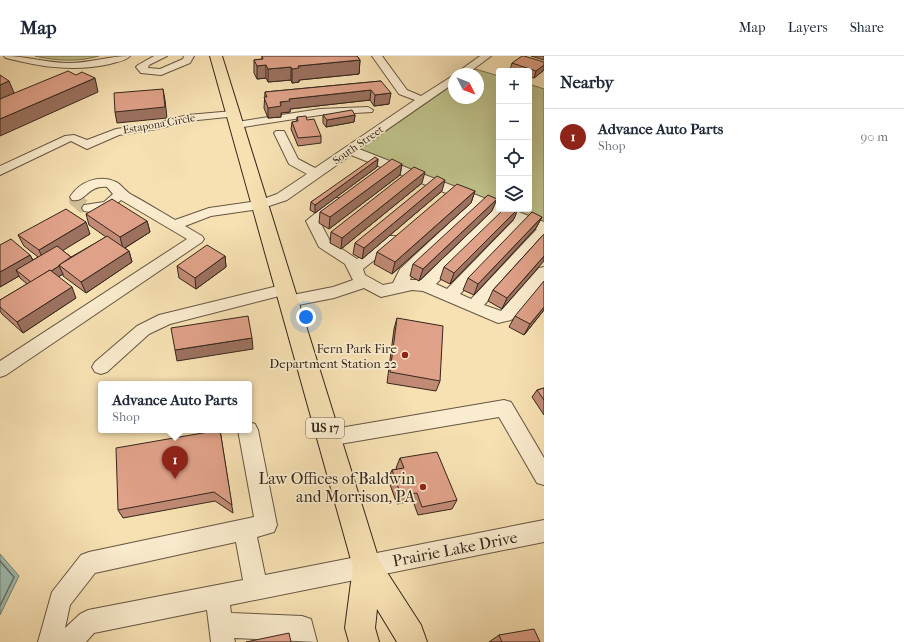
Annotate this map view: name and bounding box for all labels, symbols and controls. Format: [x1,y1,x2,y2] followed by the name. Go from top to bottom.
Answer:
[20,17,56,39] text: Map
[739,19,766,36] text: Map
[788,19,828,36] text: Layers
[850,19,884,36] text: Share
[448,68,484,104] north arrow
[496,68,532,212] map controls
[496,68,532,104] button: +
[560,72,614,92] text: Nearby
[496,104,532,140] button: −
[122,111,197,137] street label: Estapona Circle
[598,120,723,138] text: Advance Auto Parts
[330,123,386,167] street label: South Street
[571,129,575,144] text: 1
[860,129,888,144] text: 90 m
[598,138,626,153] text: Shop
[496,140,532,176] button: locate
[496,176,532,212] button: layers
[296,307,316,327] your location
[269,341,398,371] place label: Fern Park Fire Department Station 22
[400,350,410,360] marker: Fern Park Fire Department Station 22
[98,381,252,433] popup
[112,391,238,409] text: Advance Auto Parts
[112,409,140,424] text: Shop
[306,418,344,438] road number: US 17
[162,446,188,479] pin: 1
[259,469,416,506] place label: Law Offices of Baldwin and Morrison, PA
[418,482,428,492] marker: Law Offices of Baldwin and Morrison, PA
[391,528,519,570] street label: Prairie Lake Drive

